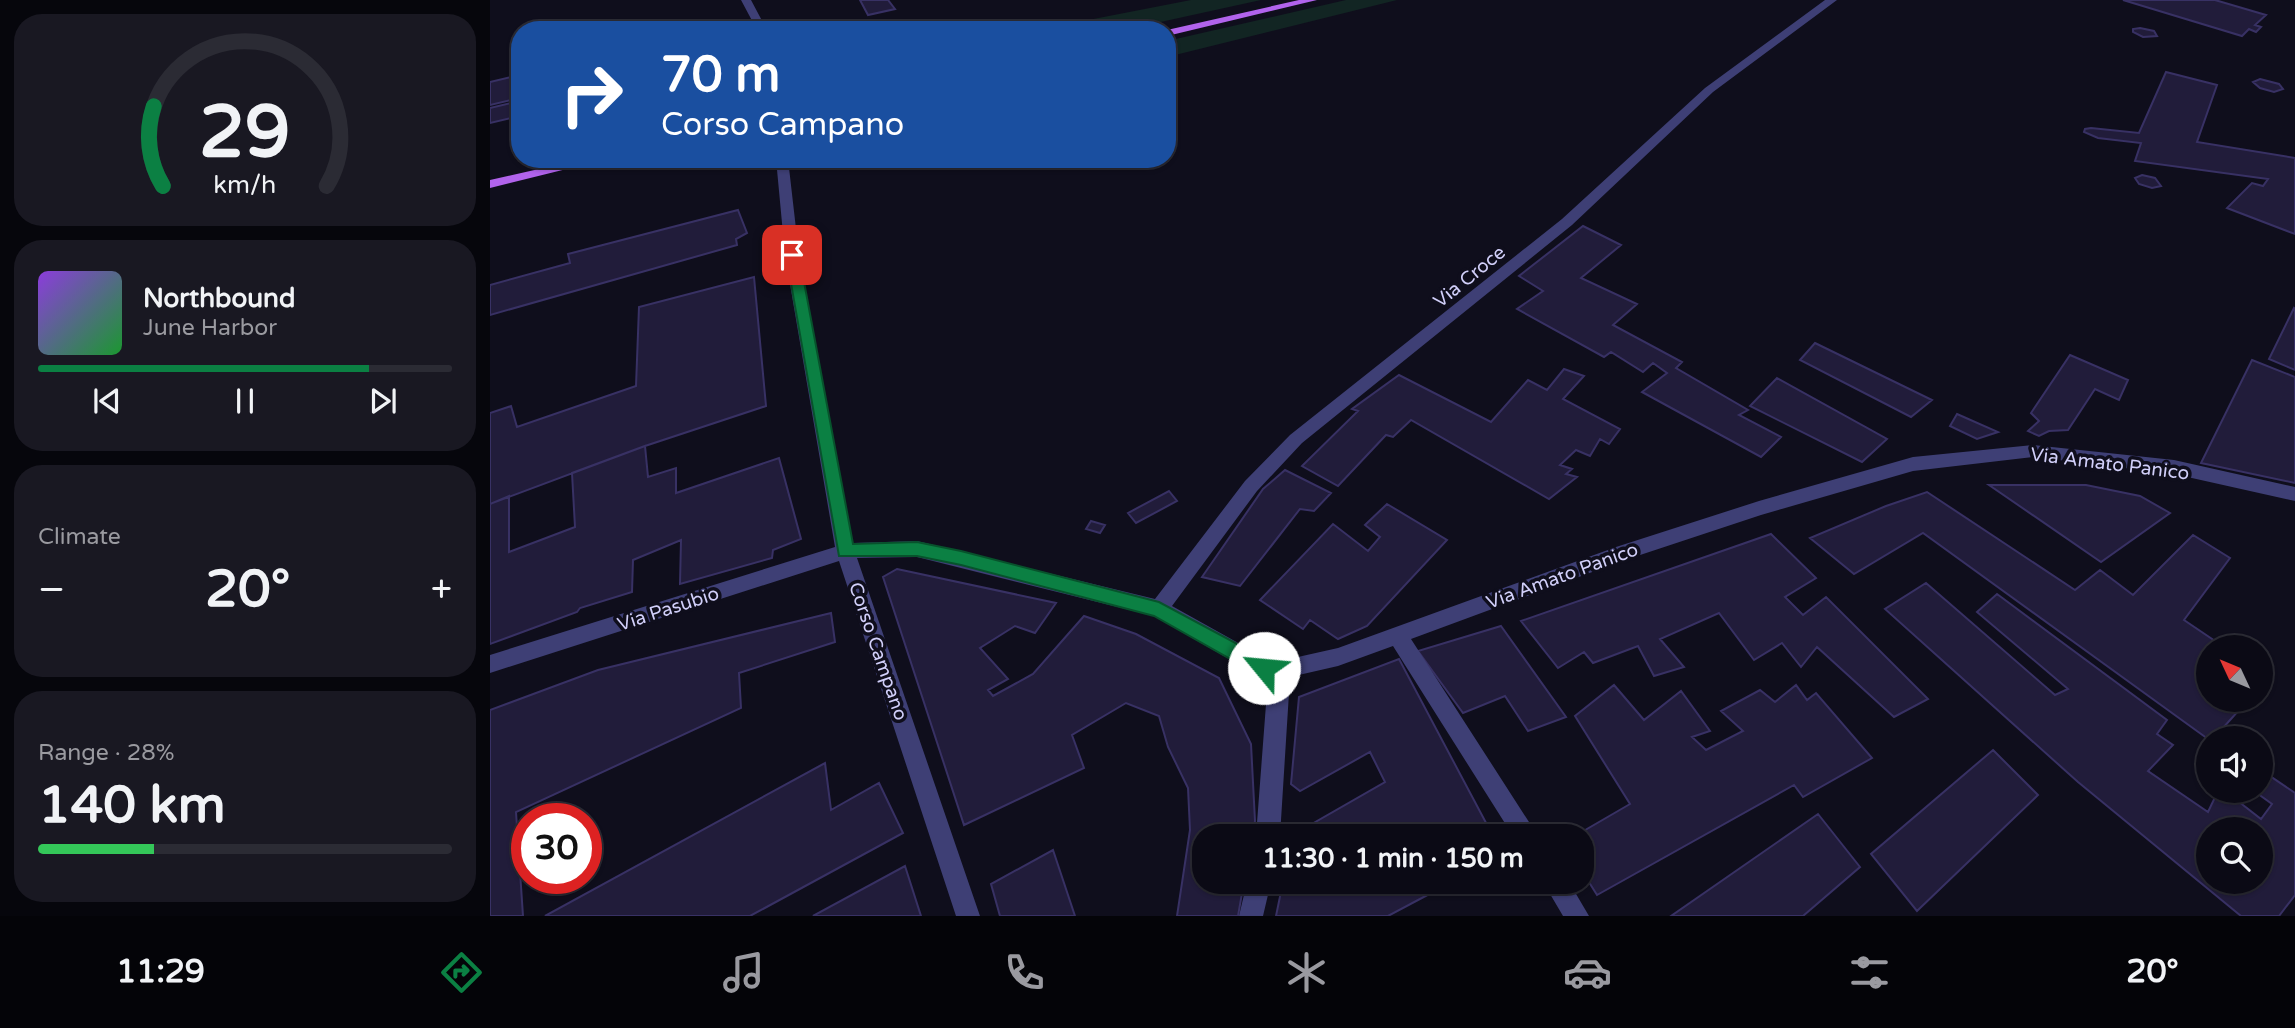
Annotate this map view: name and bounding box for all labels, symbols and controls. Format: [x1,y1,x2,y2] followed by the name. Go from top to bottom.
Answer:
[661,46,780,105] text: 70 m
[546,49,637,140] icon: right
[199,89,291,177] text: 29
[661,106,904,144] text: Corso Campano
[214,170,276,200] text: km/h
[762,225,822,285] pin
[773,236,811,274] icon: arrive
[1429,241,1510,312] street label: Via Croce
[143,283,295,314] text: Northbound
[143,314,277,342] text: June Harbor
[88,382,126,420] icon: previous
[226,382,264,420] icon: pause
[364,382,402,420] icon: next
[2029,443,2191,485] street label: Via Amato Panico
[38,523,121,551] text: Climate
[1484,538,1641,614] street label: Via Amato Panico
[205,558,290,621] text: 20°
[38,567,65,613] text: −
[431,567,452,613] text: +
[844,579,912,723] street label: Corso Campano
[615,582,722,636] street label: Via Pasubio
[1227,631,1301,705] position arrow
[2196,635,2273,712] north arrow
[2196,635,2273,894] map controls
[2196,726,2273,803] button: sound
[38,739,174,767] text: Range · 28%
[38,774,226,837] text: 140 km
[511,803,602,894] speed limit sign: 30
[2196,817,2273,894] button: search
[1262,843,1524,874] text: 11:30 · 1 min · 150 m
[437,948,486,997] icon: directions
[719,948,768,997] icon: music
[1000,948,1049,997] icon: phone
[1282,948,1331,997] icon: climate
[1563,948,1612,997] icon: car
[1845,948,1894,997] icon: filters
[116,953,205,991] text: 11:29
[2126,953,2179,991] text: 20°

